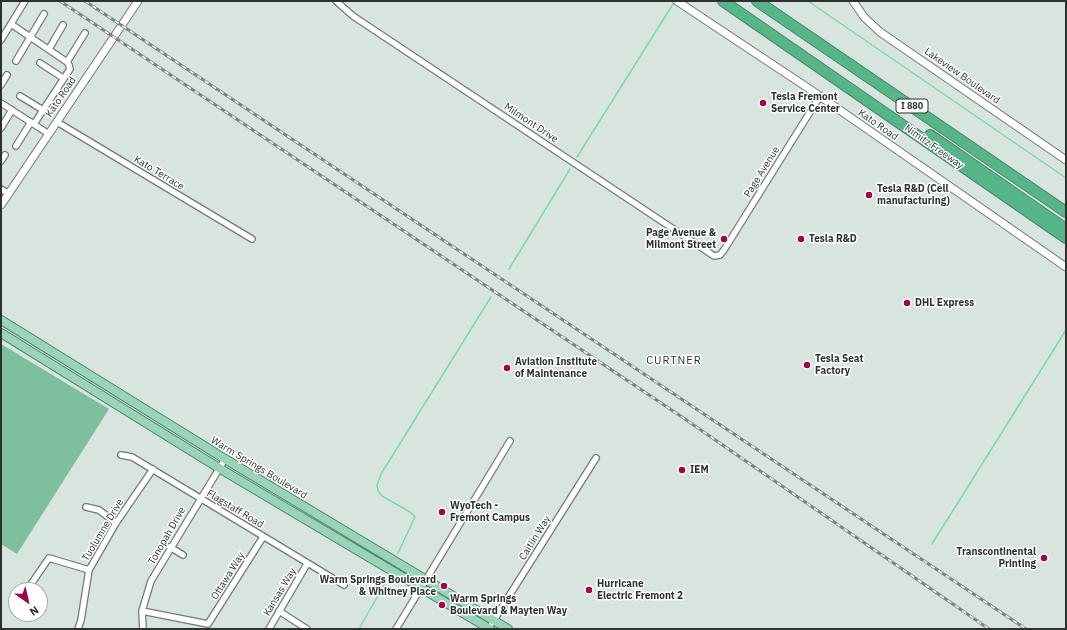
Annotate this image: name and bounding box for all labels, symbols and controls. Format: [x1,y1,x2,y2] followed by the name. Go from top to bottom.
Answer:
[922,45,1002,107] street label: Lakeview Boulevard
[43,75,79,119] street label: Kato Road
[771,91,840,114] place label: Tesla Fremont Service Center
[758,98,768,108] marker: Tesla Fremont Service Center
[896,99,928,113] road number: I 880
[502,101,560,145] street label: Milmont Drive
[856,107,900,143] street label: Kato Road
[902,122,966,172] street label: Nimitz Freeway
[742,144,782,200] street label: Page Avenue
[132,153,186,193] street label: Kato Terrace
[877,183,950,206] place label: Tesla R&D (Cell manufacturing)
[864,190,874,200] marker: Tesla R&D (Cell manufacturing)
[646,227,716,250] place label: Page Avenue & Milmont Street
[809,233,857,245] place label: Tesla R&D
[719,234,729,244] marker: Page Avenue & Milmont Street
[796,234,806,244] marker: Tesla R&D
[915,297,974,309] place label: DHL Express
[902,298,912,308] marker: DHL Express
[815,353,863,376] place label: Tesla Seat Factory
[646,354,702,368] district label: CURTNER
[515,356,597,380] place label: Aviation Institute of Maintenance
[802,360,812,370] marker: Tesla Seat Factory
[502,363,512,373] marker: Aviation Institute of Maintenance
[209,434,309,502] street label: Warm Springs Boulevard
[690,464,709,476] place label: IEM
[677,465,687,475] marker: IEM
[204,487,266,531] street label: Flagstaff Road
[80,497,126,563] street label: Tuolumne Drive
[450,500,530,524] place label: WyoTech - Fremont Campus
[146,505,188,567] street label: Tonopah Drive
[437,507,447,517] marker: WyoTech - Fremont Campus
[517,514,553,562] street label: Caitlin Way
[957,546,1036,570] place label: Transcontinental Printing
[209,550,247,602] street label: Ottawa Way
[1039,553,1049,563] marker: Transcontinental Printing
[261,566,299,618] street label: Kansas Way
[320,574,436,598] place label: Warm Springs Boulevard & Whitney Place
[597,578,683,602] place label: Hurricane Electric Fremont 2
[439,581,449,591] marker: Warm Springs Boulevard & Whitney Place
[8,582,48,622] north arrow
[584,585,594,595] marker: Hurricane Electric Fremont 2
[450,593,567,616] place label: Warm Springs Boulevard & Mayten Way
[437,600,447,610] marker: Warm Springs Boulevard & Mayten Way
[27,603,41,619] text: N

